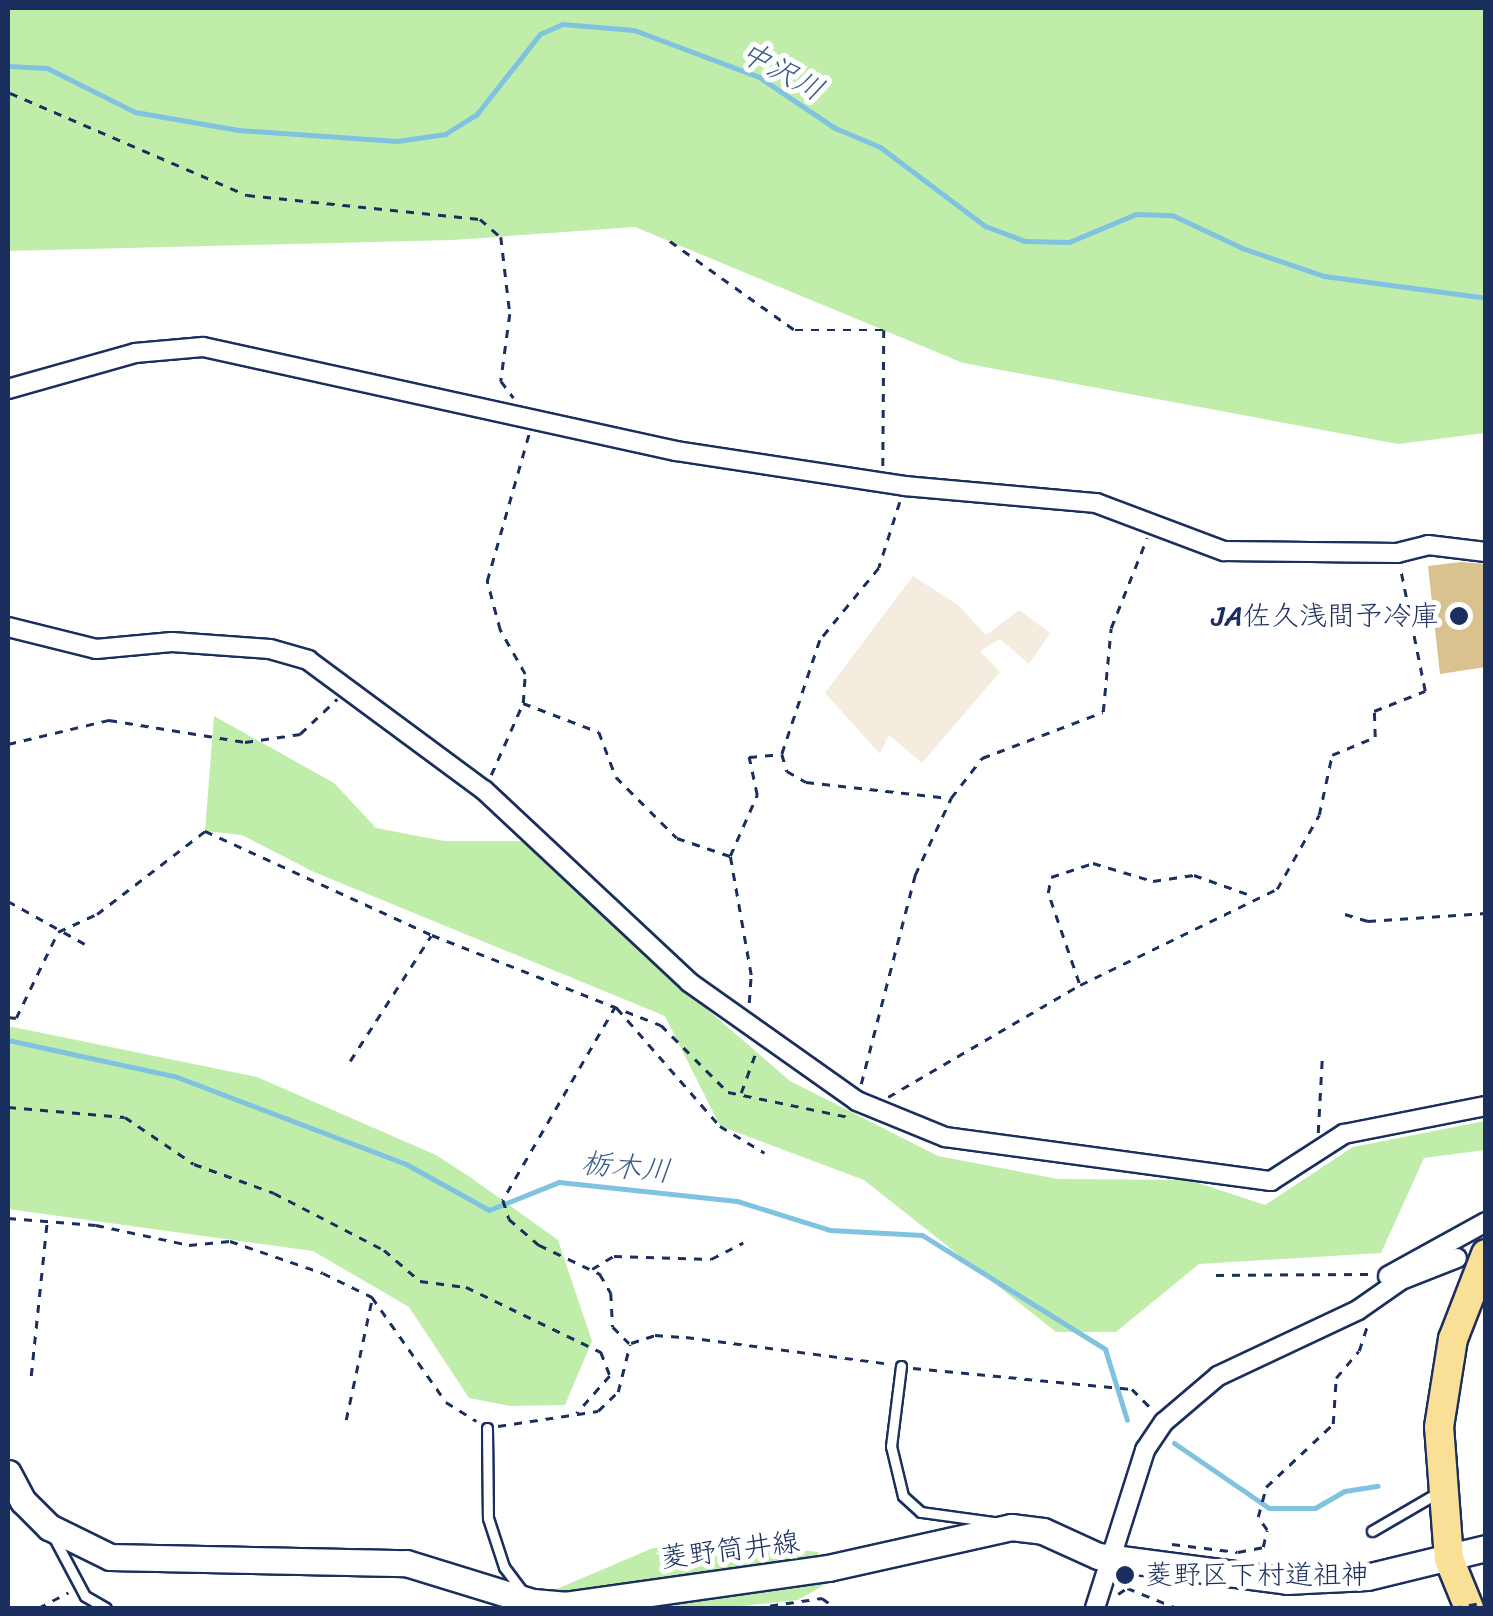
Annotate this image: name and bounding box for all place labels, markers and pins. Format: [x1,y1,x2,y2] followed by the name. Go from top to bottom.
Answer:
[1212,599,1439,633] place label: JA佐久浅間予冷庫
[1448,605,1470,627] marker: JA佐久浅間予冷庫
[1145,1558,1369,1592] place label: 菱野区下村道祖神
[1114,1564,1136,1586] marker: 菱野区下村道祖神

